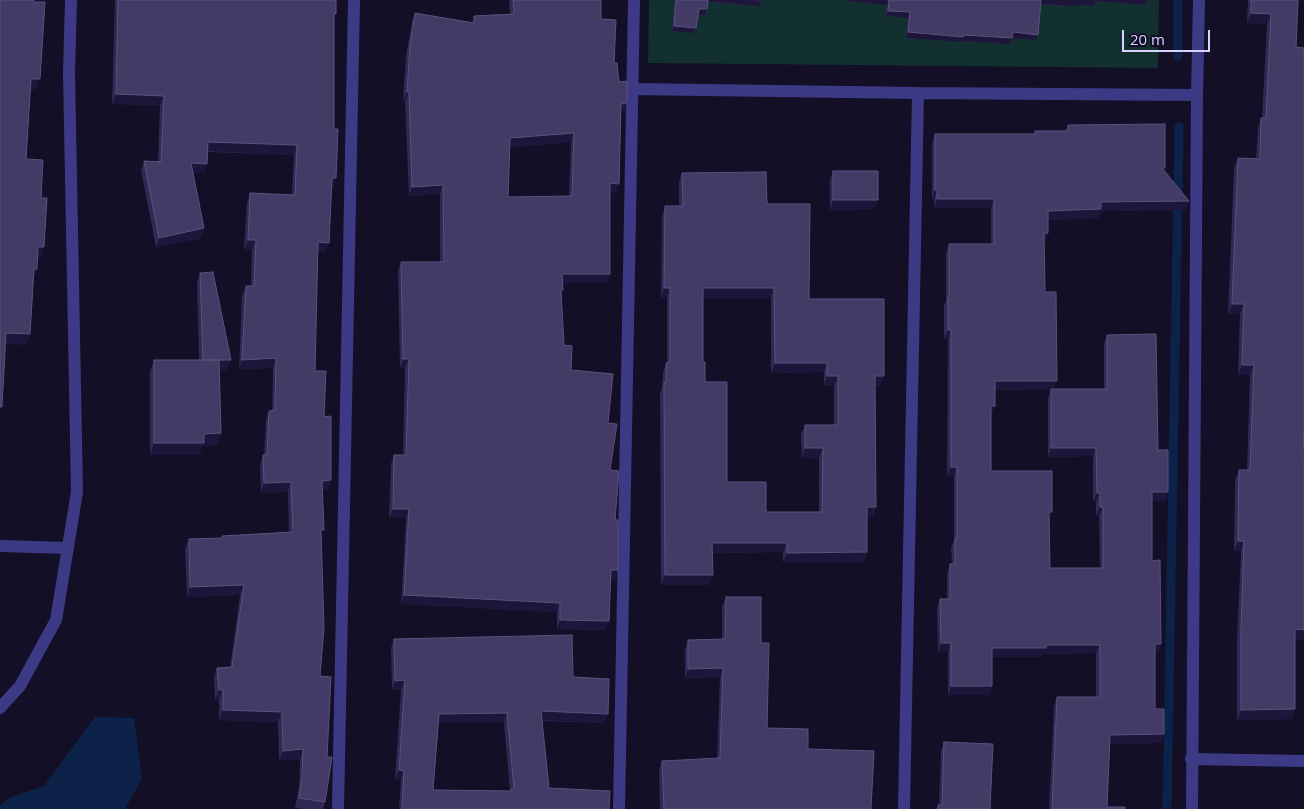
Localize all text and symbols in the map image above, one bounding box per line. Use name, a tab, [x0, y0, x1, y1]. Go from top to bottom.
scale bar	[1124, 20, 1212, 52]
text: 20 m	[1130, 29, 1165, 49]

